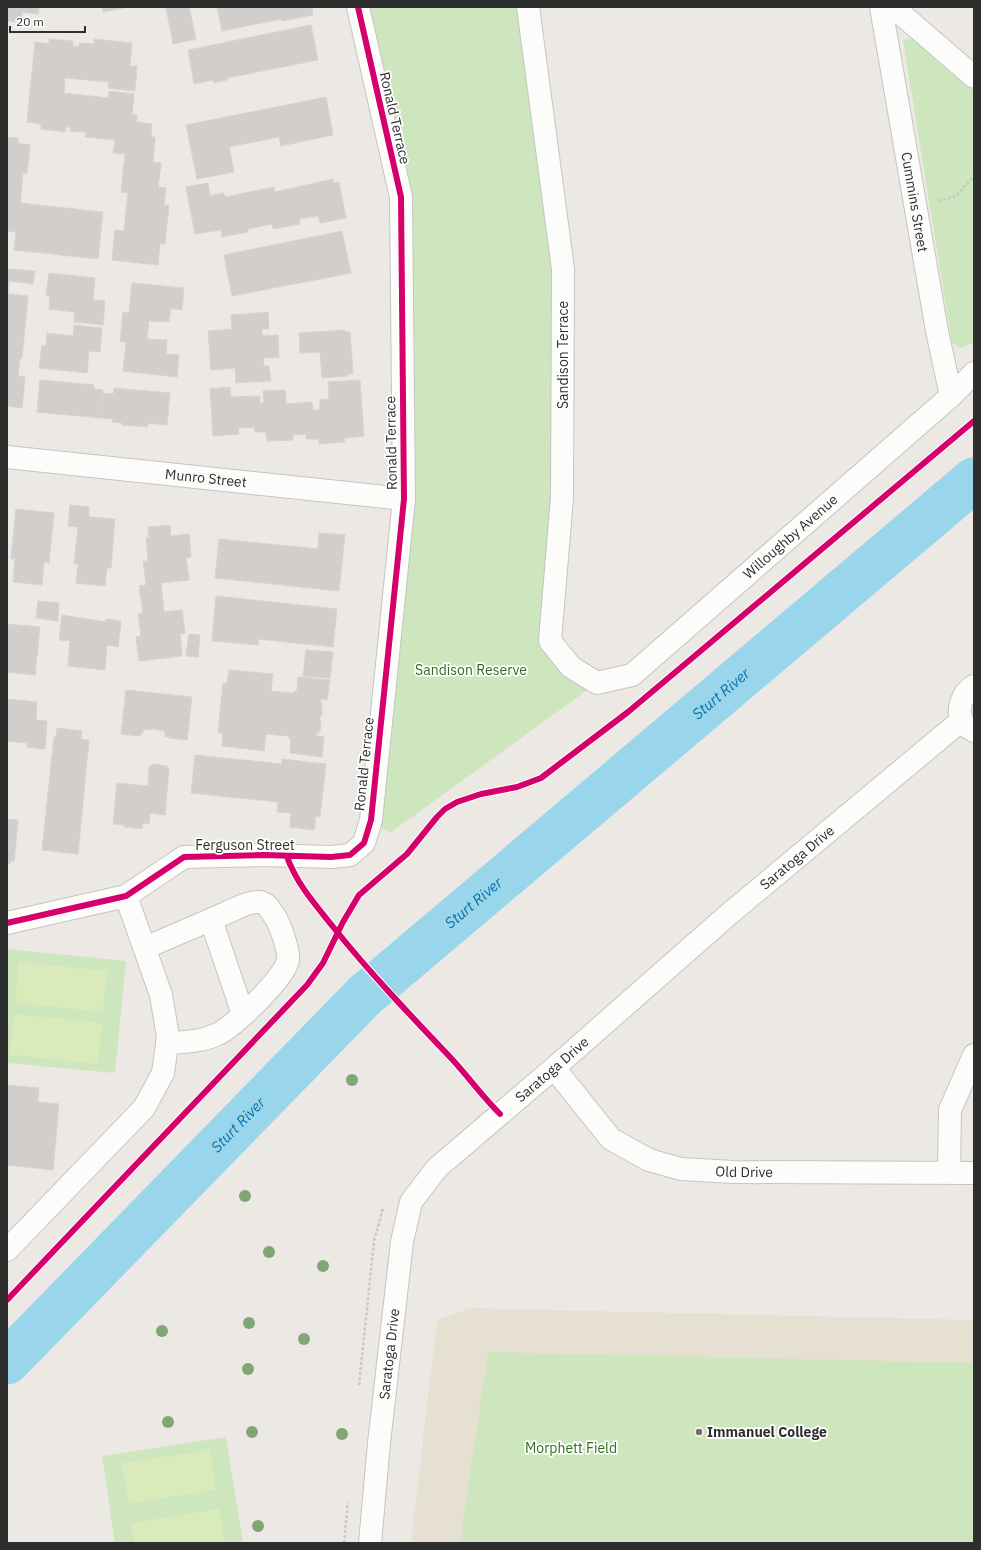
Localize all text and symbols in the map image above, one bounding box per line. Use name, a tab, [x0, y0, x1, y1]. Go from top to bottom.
scale bar	[10, 8, 85, 34]
text: 20 m	[16, 14, 44, 29]
street label: Ronald Terrace	[376, 70, 414, 166]
street label: Cummins Street	[897, 151, 932, 254]
street label: Sandison Terrace	[554, 301, 572, 409]
street label: Ronald Terrace	[381, 395, 401, 490]
street label: Munro Street	[164, 465, 248, 491]
street label: Willoughby Avenue	[739, 490, 842, 583]
park label: Sandison Reserve	[415, 661, 527, 679]
water label: Sturt River	[688, 663, 754, 723]
street label: Ronald Terrace	[350, 716, 378, 812]
street label: Saratoga Drive	[756, 821, 838, 894]
street label: Ferguson Street	[195, 836, 295, 854]
water label: Sturt River	[441, 873, 506, 932]
street label: Saratoga Drive	[511, 1032, 593, 1106]
water label: Sturt River	[207, 1093, 269, 1156]
street label: Old Drive	[715, 1162, 773, 1181]
street label: Saratoga Drive	[375, 1307, 403, 1401]
place label: Immanuel College	[707, 1423, 827, 1441]
marker: Immanuel College	[694, 1427, 704, 1437]
park label: Morphett Field	[525, 1439, 617, 1457]

